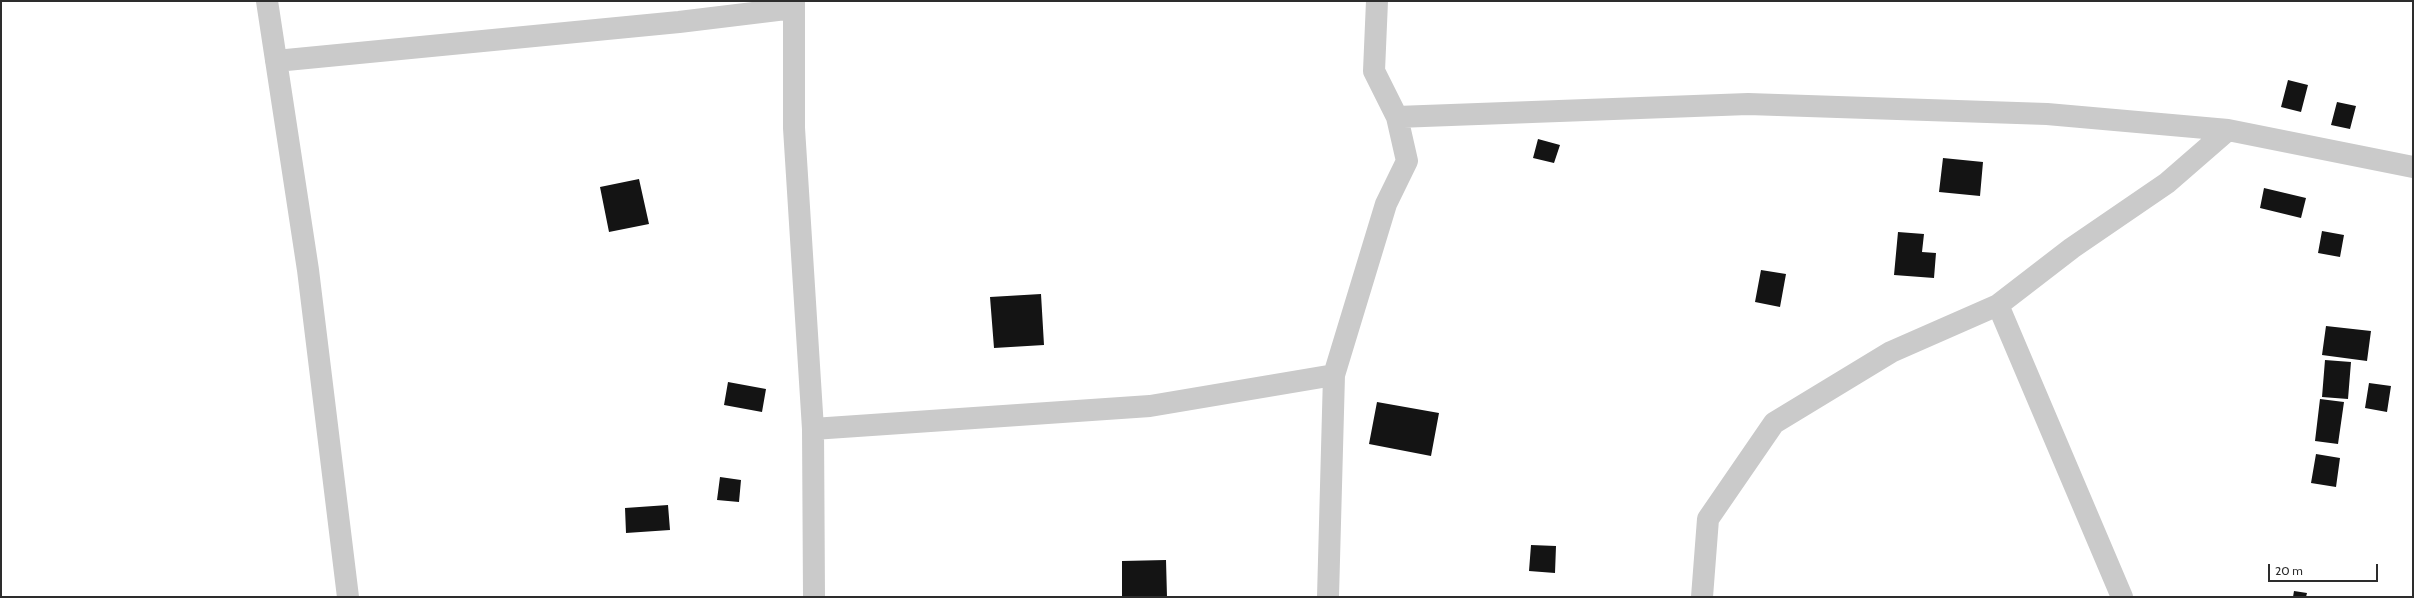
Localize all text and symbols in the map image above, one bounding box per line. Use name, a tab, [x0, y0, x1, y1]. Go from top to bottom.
scale bar	[2270, 556, 2380, 582]
text: 20 m	[2275, 563, 2303, 578]

